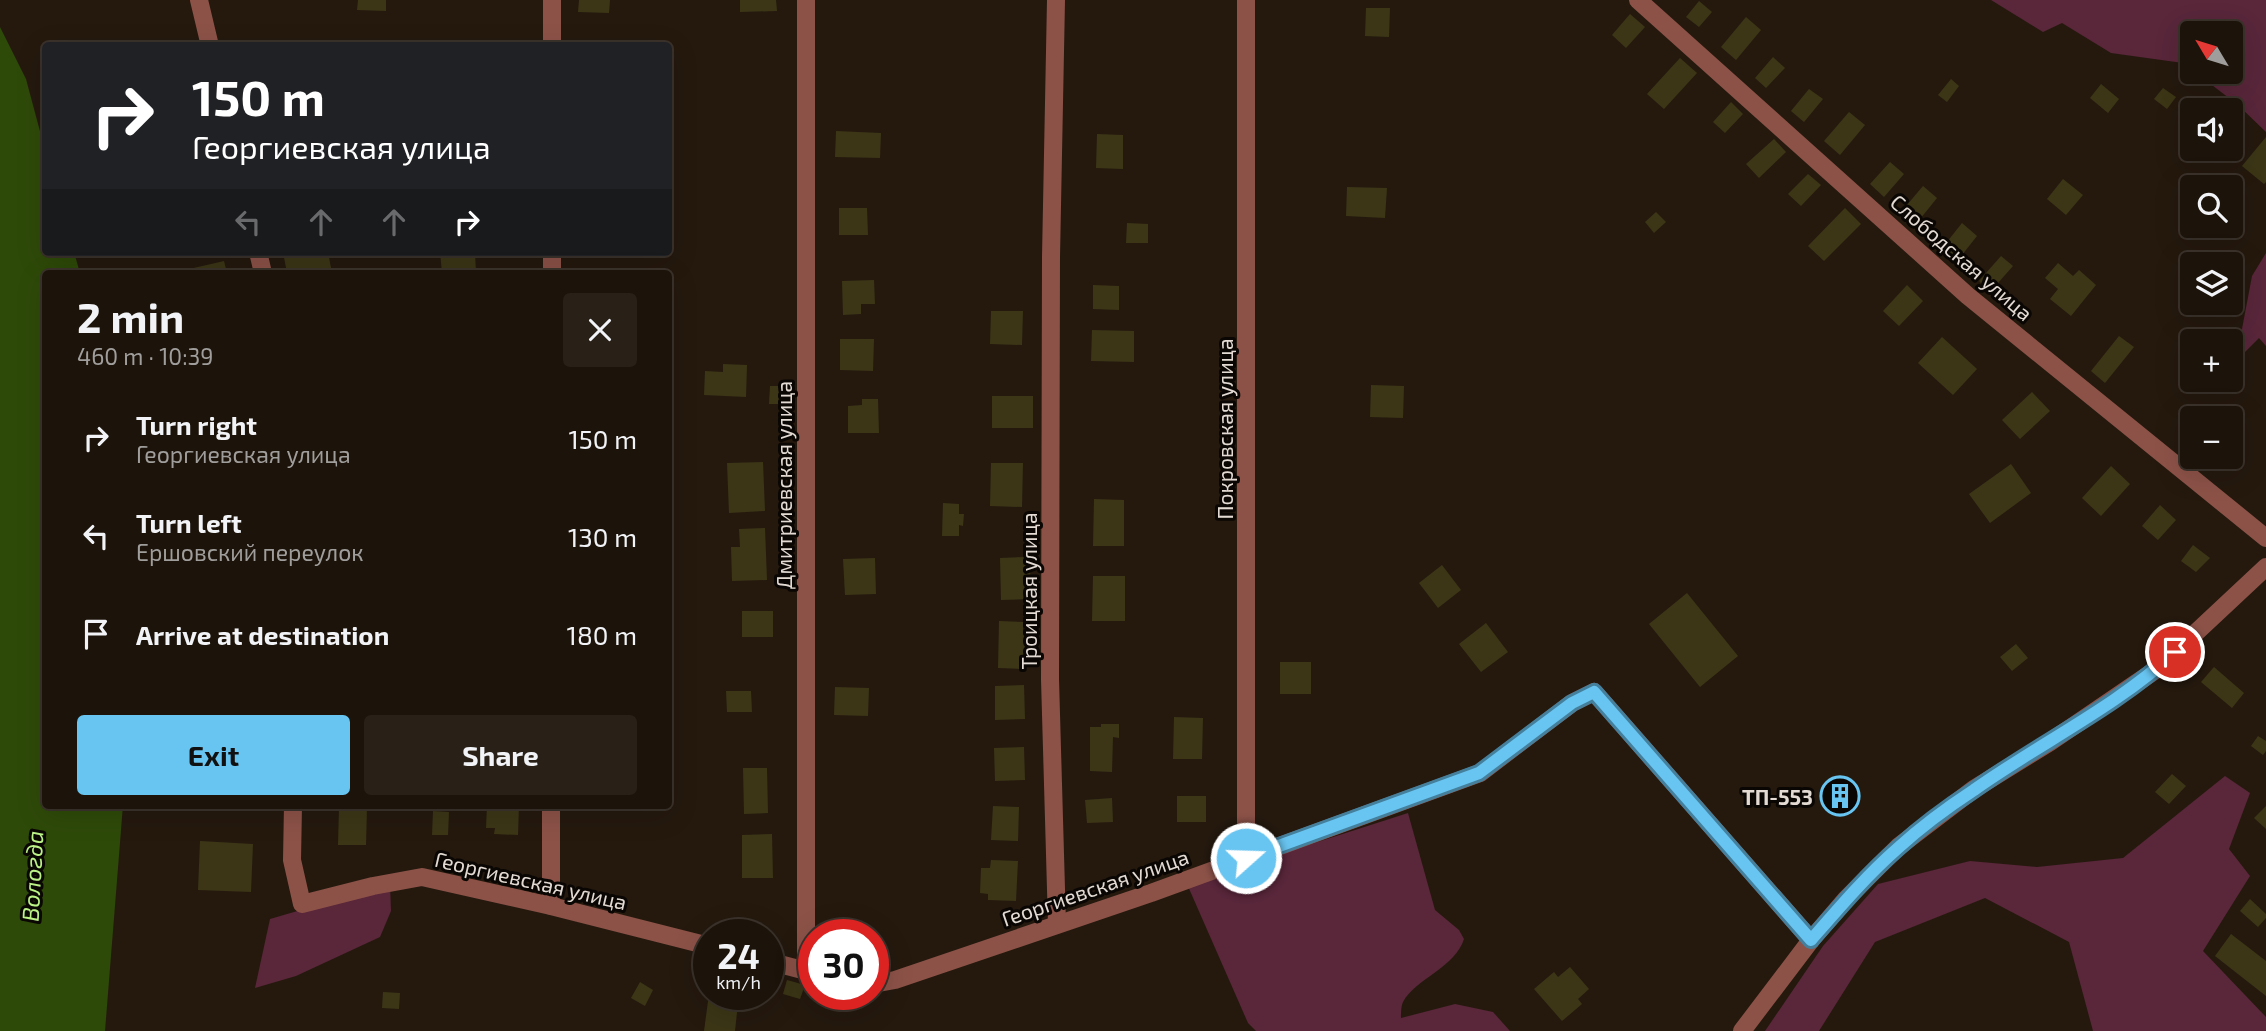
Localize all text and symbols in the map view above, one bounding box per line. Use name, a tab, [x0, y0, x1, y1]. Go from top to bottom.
north arrow	[2180, 21, 2244, 84]
map controls	[2180, 21, 2243, 469]
text: 150 m	[192, 67, 325, 126]
icon: right	[77, 70, 168, 161]
button: sound	[2180, 98, 2243, 161]
text: Георгиевская улица	[192, 127, 491, 165]
button: search	[2180, 175, 2243, 238]
street label: Слободская улица	[1885, 189, 2038, 326]
icon: left	[229, 203, 267, 241]
icon: ahead	[302, 203, 340, 241]
icon: ahead	[375, 203, 413, 241]
icon: right	[448, 203, 486, 241]
button: layers	[2180, 252, 2243, 315]
text: 2 min	[77, 291, 184, 341]
button: close	[563, 293, 637, 367]
button: +	[2180, 329, 2243, 392]
street label: Покровская улица	[1212, 338, 1238, 520]
text: 460 m · 10:39	[77, 342, 214, 370]
street label: Дмитриевская улица	[771, 381, 797, 589]
button: −	[2180, 406, 2243, 469]
text: Turn right	[136, 409, 257, 440]
icon: right	[77, 419, 115, 457]
text: 150 m	[568, 423, 637, 454]
text: Георгиевская улица	[136, 440, 351, 468]
text: Turn left	[136, 507, 242, 538]
street label: Троицкая улица	[1016, 512, 1042, 670]
icon: left	[77, 517, 115, 555]
text: 130 m	[568, 521, 637, 552]
text: Ершовский переулок	[136, 538, 364, 566]
icon: arrive	[77, 615, 115, 653]
text: Arrive at destination	[136, 619, 389, 650]
text: 180 m	[567, 619, 637, 650]
pin	[2145, 622, 2205, 682]
icon: arrive	[2156, 633, 2194, 671]
button: Exit	[77, 715, 350, 795]
button: Share	[364, 715, 637, 795]
building icon: ТП-553	[1819, 775, 1861, 817]
place label: ТП-553	[1742, 784, 1813, 809]
position arrow	[1209, 821, 1283, 895]
water label: Вологда	[16, 830, 48, 922]
street label: Георгиевская улица	[998, 843, 1192, 932]
street label: Георгиевская улица	[432, 846, 629, 915]
speed limit sign: 30	[798, 919, 889, 1010]
text: 24	[717, 934, 760, 976]
text: km/h	[716, 971, 761, 993]

